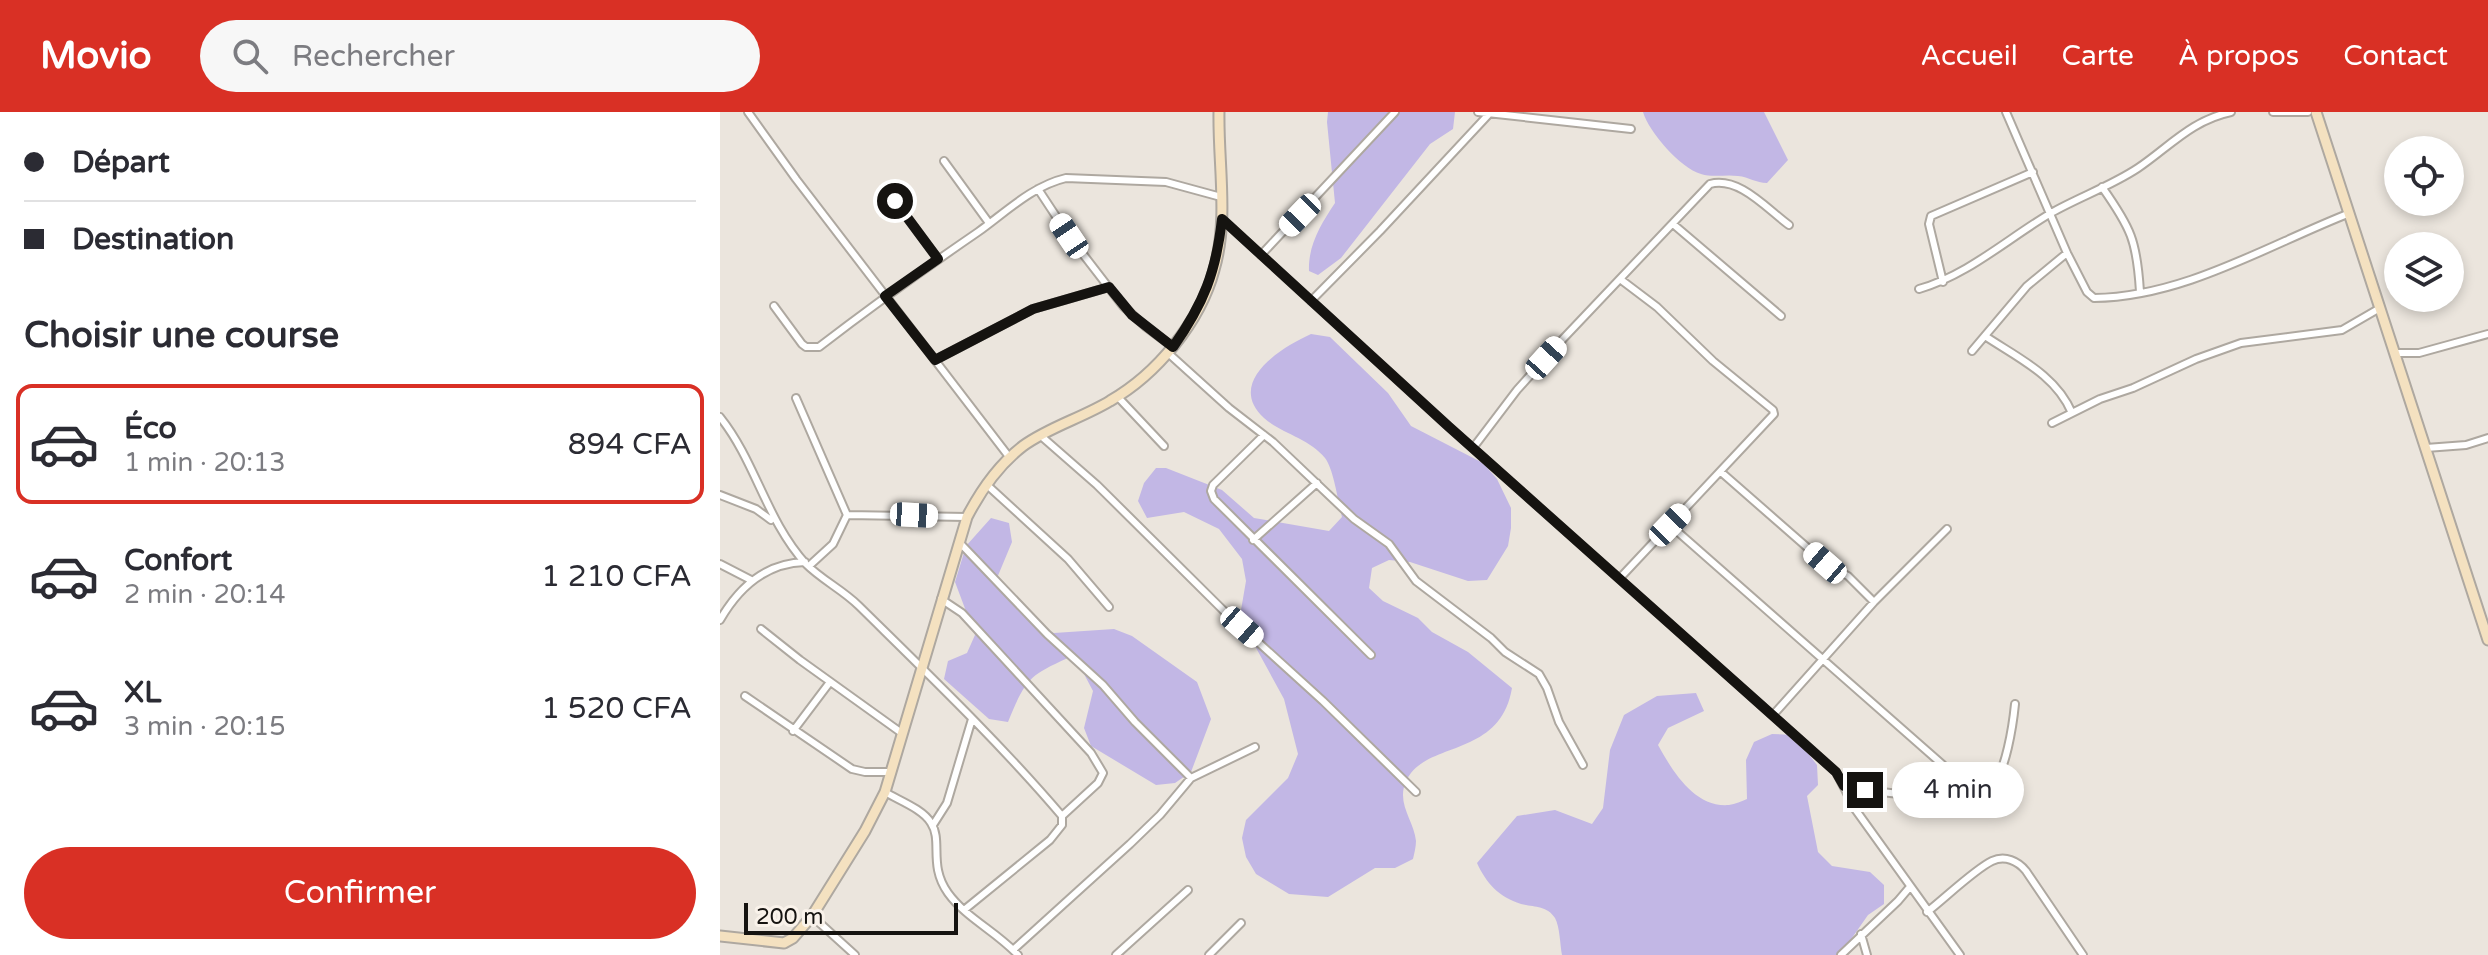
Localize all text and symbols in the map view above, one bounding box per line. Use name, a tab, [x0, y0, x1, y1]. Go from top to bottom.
search box	[200, 20, 760, 92]
text: Movio	[40, 33, 152, 79]
icon: search	[228, 34, 272, 78]
text: Rechercher	[292, 38, 455, 75]
text: Accueil	[1920, 39, 2018, 73]
text: Carte	[2062, 39, 2134, 73]
text: À propos	[2178, 39, 2299, 73]
text: Contact	[2343, 39, 2448, 73]
map controls	[2384, 136, 2464, 312]
button: locate	[2384, 136, 2464, 216]
text: Départ	[72, 144, 170, 181]
route start	[877, 183, 913, 219]
car	[1275, 189, 1325, 241]
car	[1046, 209, 1092, 263]
text: Destination	[72, 221, 234, 258]
button: layers	[2384, 232, 2464, 312]
text: Choisir une course	[24, 314, 339, 357]
car	[1521, 332, 1571, 384]
icon: car	[28, 408, 100, 480]
text: Éco	[124, 410, 177, 447]
text: 894 CFA	[568, 426, 692, 463]
text: 1 min · 20:13	[124, 447, 286, 478]
car	[1645, 499, 1695, 551]
car	[889, 502, 939, 528]
car	[1799, 538, 1851, 588]
icon: car	[28, 540, 100, 612]
text: Confort	[124, 542, 232, 579]
text: 1 210 CFA	[541, 558, 692, 595]
text: 2 min · 20:14	[124, 579, 286, 610]
car	[1216, 602, 1268, 652]
icon: car	[28, 672, 100, 744]
text: XL	[124, 674, 161, 711]
text: 1 520 CFA	[541, 690, 692, 727]
text: 3 min · 20:15	[124, 711, 286, 742]
callout: 4 min	[1893, 762, 2025, 818]
route end	[1847, 772, 1883, 808]
text: 4 min	[1923, 774, 1993, 805]
button: Confirmer	[24, 847, 696, 939]
scale bar	[744, 899, 958, 935]
text: 200 m	[756, 904, 823, 930]

